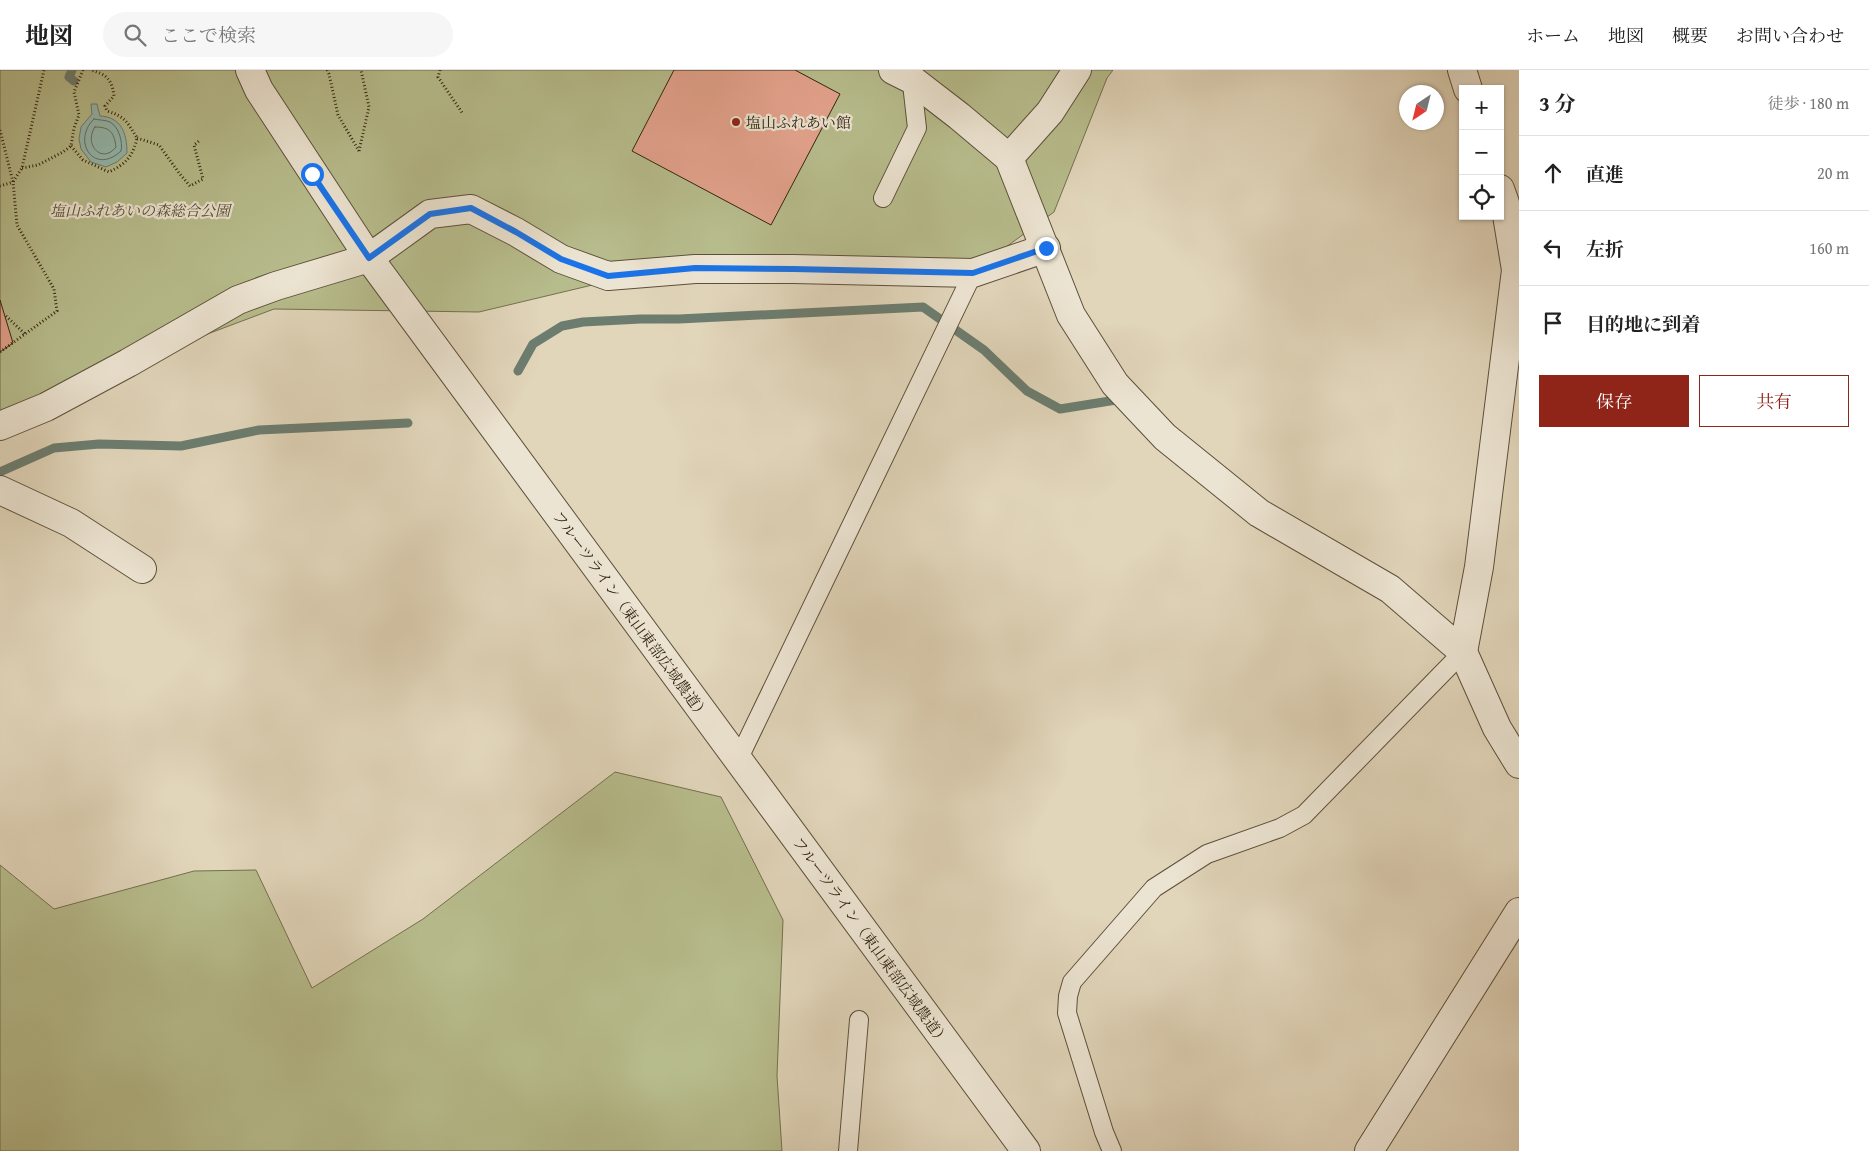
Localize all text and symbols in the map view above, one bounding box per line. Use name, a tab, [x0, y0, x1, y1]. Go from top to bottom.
search box	[103, 12, 453, 57]
text: 地図	[25, 18, 73, 53]
icon: search	[121, 21, 149, 49]
text: ここで検索	[161, 21, 256, 49]
text: ホーム	[1526, 22, 1580, 49]
text: 地図	[1608, 22, 1644, 49]
text: 概要	[1672, 22, 1708, 49]
text: お問い合わせ	[1736, 22, 1844, 49]
north arrow	[1399, 85, 1444, 130]
map controls	[1459, 85, 1504, 220]
button: +	[1459, 85, 1504, 130]
text: 3 分	[1539, 88, 1576, 119]
text: 徒歩 · 180 m	[1768, 91, 1849, 115]
place label: 塩山ふれあい館	[746, 112, 851, 133]
marker: 塩山ふれあい館	[730, 116, 742, 128]
button: −	[1459, 130, 1504, 175]
icon: ahead	[1539, 159, 1567, 187]
text: 直進	[1586, 160, 1624, 188]
text: 20 m	[1817, 161, 1849, 185]
route start	[301, 163, 324, 186]
button: locate	[1459, 175, 1504, 220]
park label: 塩山ふれあいの森総合公園	[50, 200, 233, 221]
icon: left	[1539, 234, 1567, 262]
text: 左折	[1586, 235, 1624, 263]
text: 160 m	[1809, 236, 1849, 260]
route end	[1035, 237, 1058, 260]
icon: arrive	[1539, 309, 1567, 337]
text: 目的地に到着	[1586, 310, 1700, 338]
button: 保存	[1539, 375, 1689, 427]
button: 共有	[1699, 375, 1849, 427]
street label: フルーツライン（東山東部広域農道）	[548, 506, 714, 724]
street label: フルーツライン（東山東部広域農道）	[788, 832, 954, 1050]

